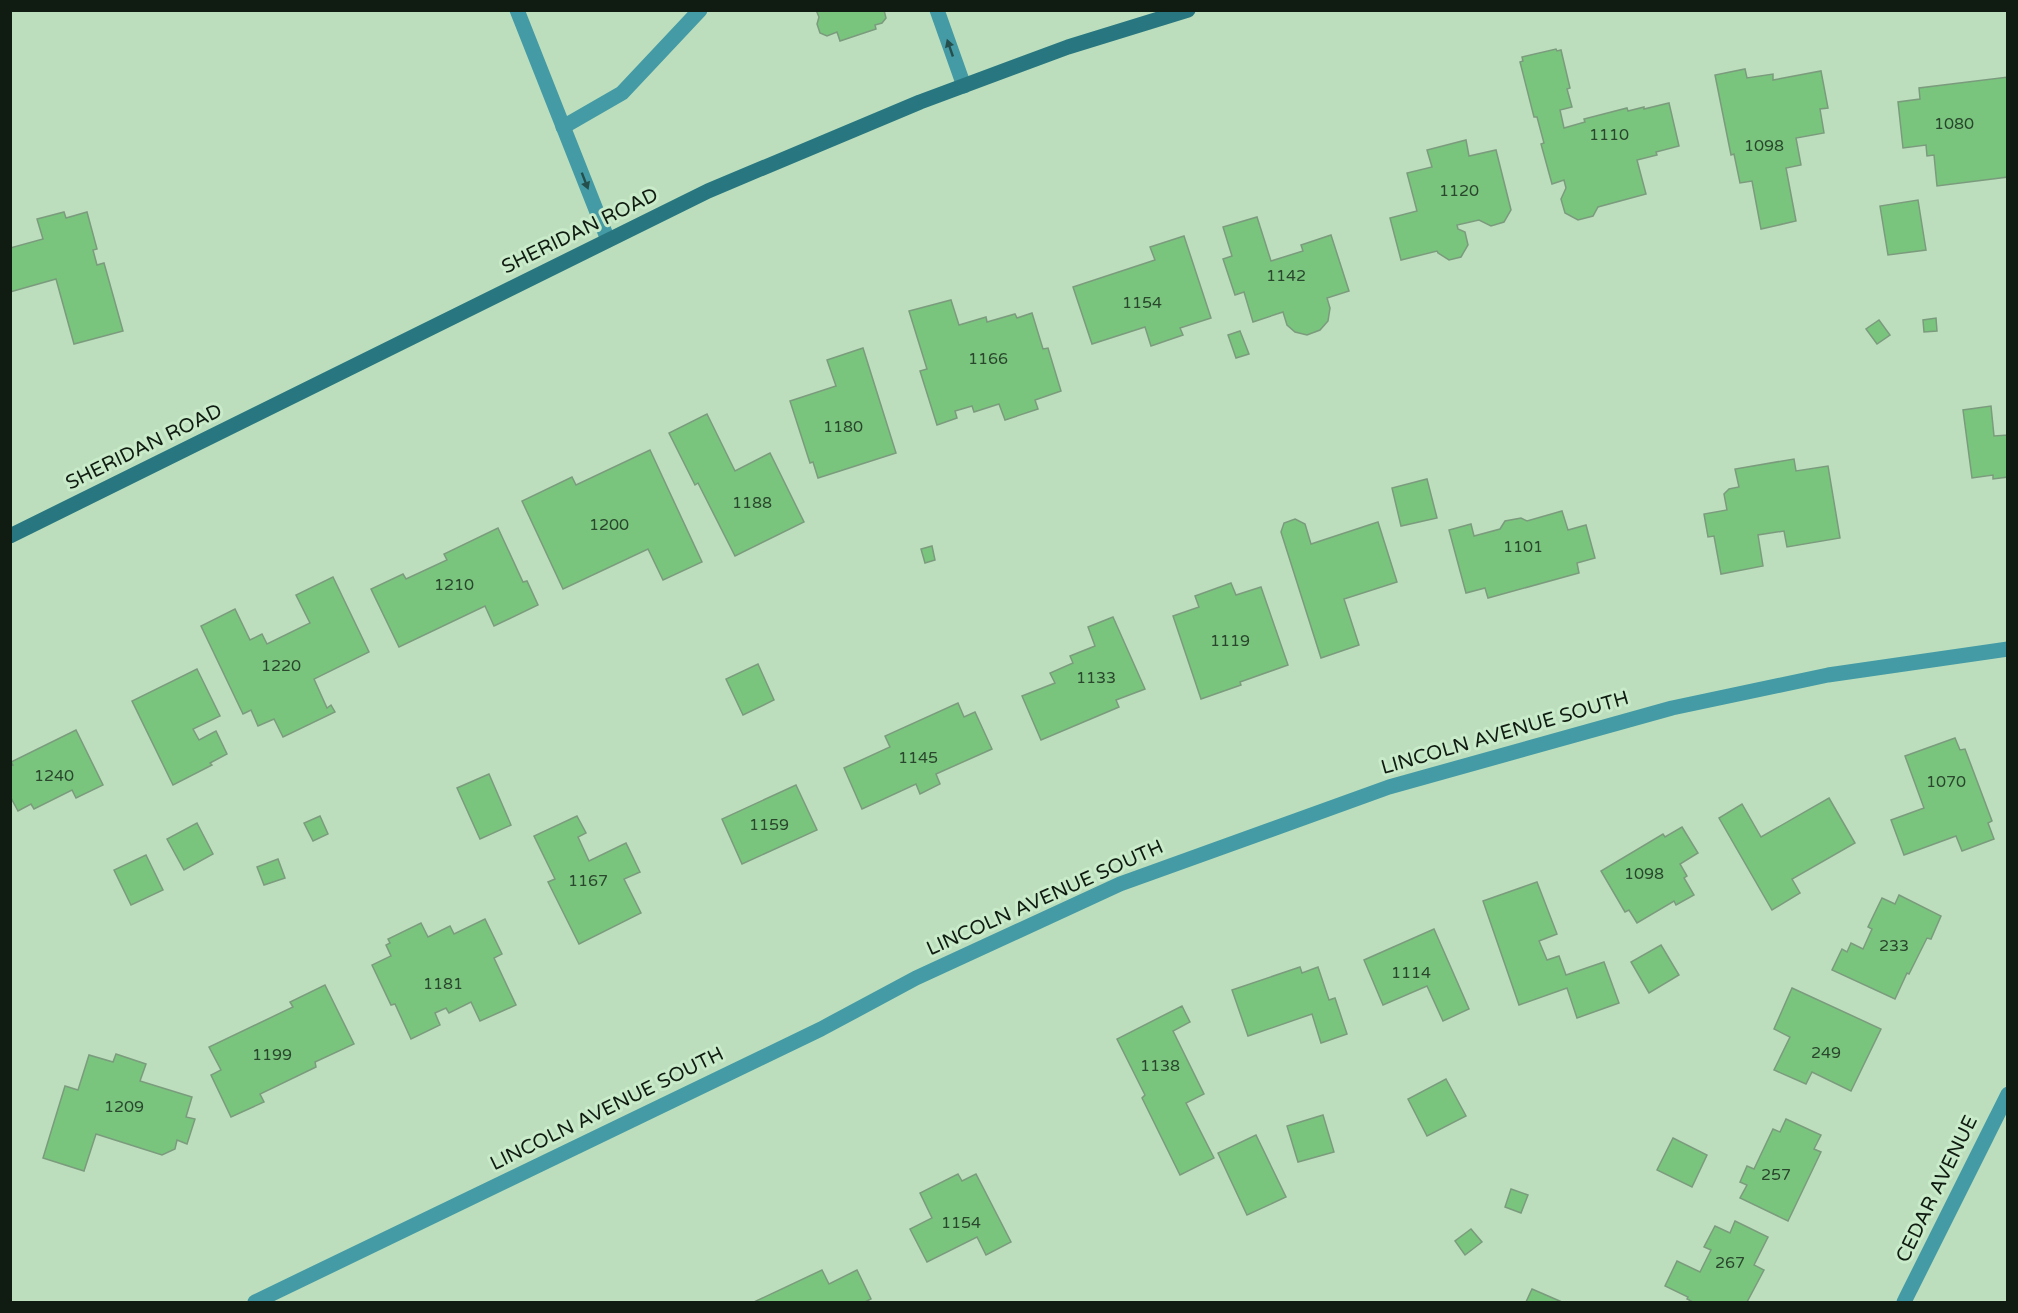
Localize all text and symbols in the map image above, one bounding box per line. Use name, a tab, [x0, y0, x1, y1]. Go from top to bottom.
one-way arrow	[945, 39, 955, 57]
house number: 1080	[1934, 114, 1974, 134]
house number: 1110	[1589, 125, 1629, 145]
house number: 1098	[1744, 136, 1784, 156]
one-way arrow	[580, 173, 590, 191]
house number: 1120	[1439, 181, 1479, 201]
street label: SHERIDAN ROAD	[498, 183, 662, 279]
house number: 1142	[1266, 266, 1306, 286]
house number: 1154	[1122, 293, 1162, 313]
house number: 1166	[968, 349, 1008, 369]
street label: SHERIDAN ROAD	[62, 399, 226, 495]
house number: 1180	[823, 417, 863, 437]
house number: 1188	[732, 493, 772, 513]
house number: 1200	[589, 515, 629, 535]
house number: 1101	[1503, 537, 1543, 557]
house number: 1210	[434, 575, 474, 595]
house number: 1119	[1210, 631, 1250, 651]
house number: 1220	[261, 656, 301, 676]
house number: 1133	[1076, 668, 1116, 688]
street label: LINCOLN AVENUE SOUTH	[1378, 686, 1632, 780]
house number: 1145	[898, 748, 938, 768]
house number: 1240	[34, 766, 74, 786]
house number: 1070	[1926, 772, 1966, 792]
house number: 1159	[749, 815, 789, 835]
street label: LINCOLN AVENUE SOUTH	[923, 835, 1167, 961]
house number: 1098	[1624, 864, 1664, 884]
house number: 1167	[568, 871, 608, 891]
house number: 233	[1879, 936, 1909, 956]
house number: 1114	[1391, 963, 1431, 983]
house number: 1181	[423, 974, 463, 994]
street label: LINCOLN AVENUE SOUTH	[486, 1042, 728, 1176]
house number: 249	[1811, 1043, 1841, 1063]
house number: 1199	[252, 1045, 292, 1065]
house number: 1138	[1140, 1056, 1180, 1076]
house number: 1209	[104, 1097, 144, 1117]
street label: CEDAR AVENUE	[1891, 1112, 1983, 1266]
house number: 257	[1761, 1165, 1791, 1185]
house number: 1154	[941, 1213, 981, 1233]
house number: 267	[1715, 1253, 1745, 1273]

